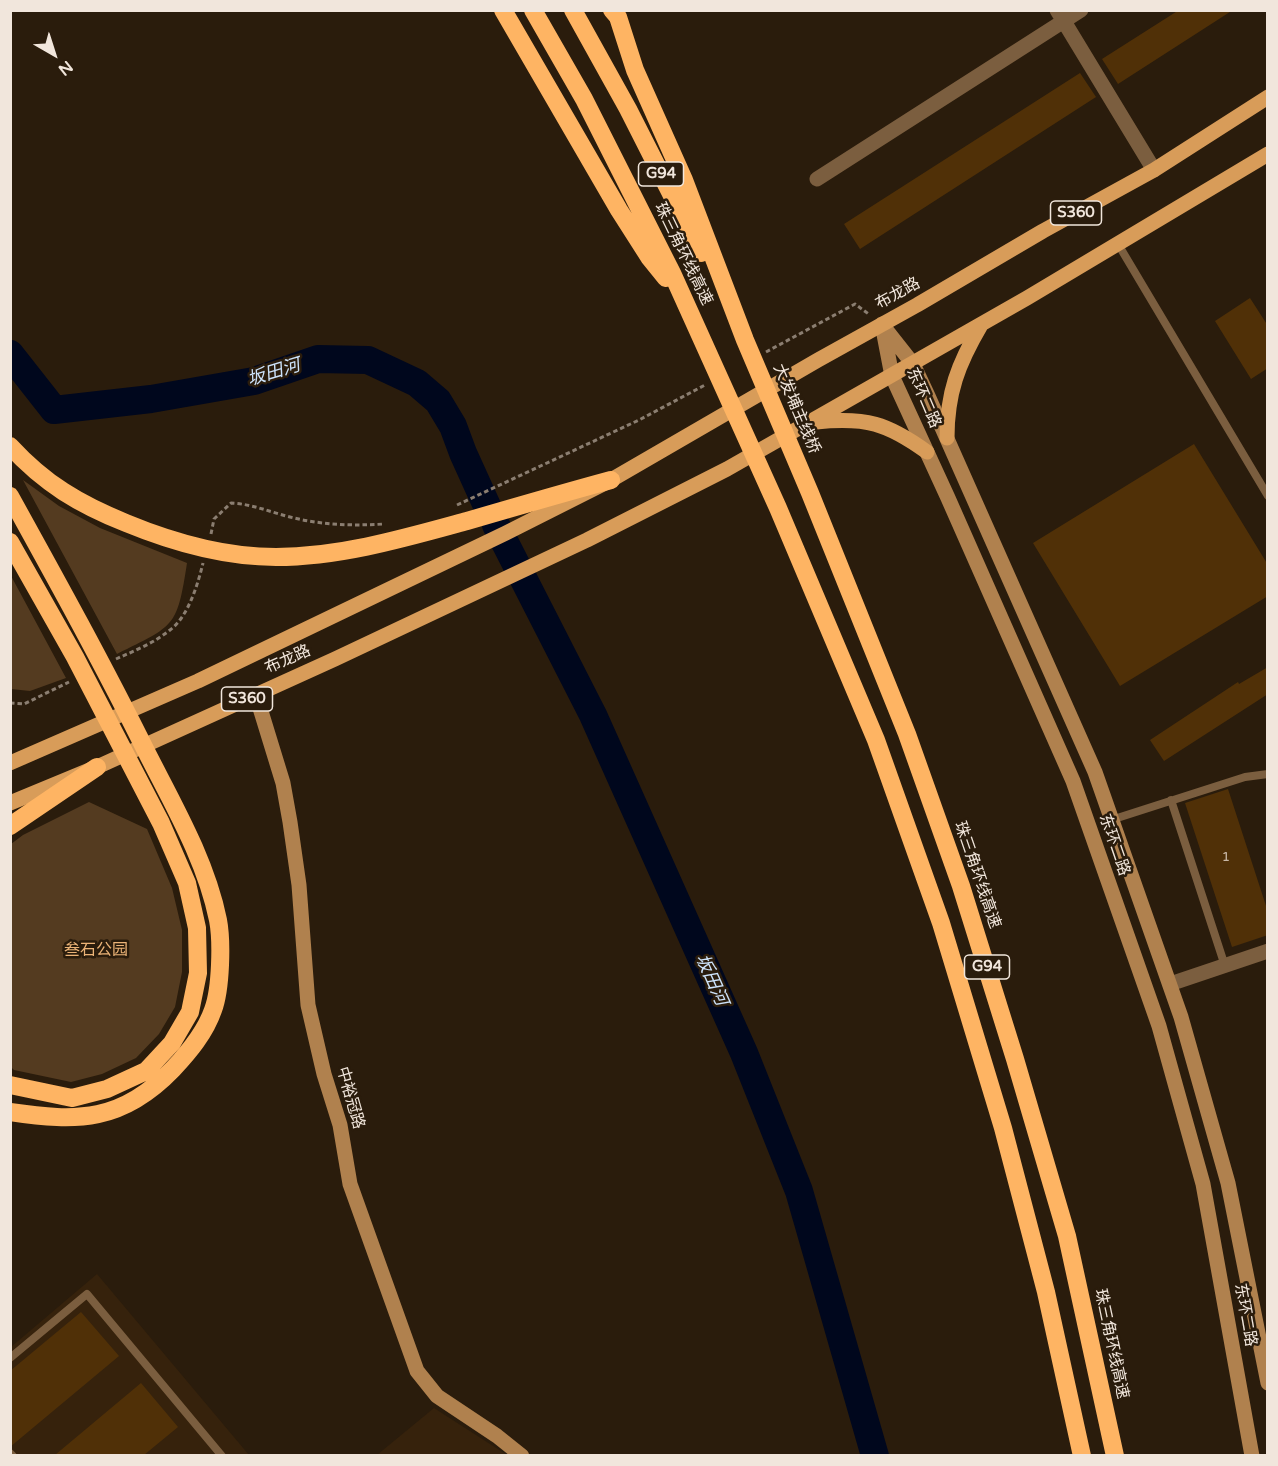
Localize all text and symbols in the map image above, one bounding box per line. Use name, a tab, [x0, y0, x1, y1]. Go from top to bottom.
north arrow	[24, 24, 84, 84]
text: N	[54, 56, 77, 80]
road number: G94	[638, 162, 684, 186]
street label: 珠三角环线高速	[650, 199, 716, 309]
road number: S360	[1050, 201, 1102, 225]
street label: 布龙路	[872, 274, 924, 314]
water label: 坂田河	[245, 355, 303, 391]
street label: 大发埔主线桥	[768, 361, 824, 457]
street label: 东环二路	[902, 365, 944, 431]
street label: 布龙路	[262, 641, 314, 679]
road number: S360	[222, 687, 272, 711]
street label: 东环二路	[1095, 812, 1133, 878]
street label: 珠三角环线高速	[950, 819, 1004, 931]
house number: 1	[1222, 849, 1230, 865]
park label: 叁石公园	[64, 941, 128, 961]
water label: 坂田河	[690, 951, 732, 1009]
road number: G94	[964, 955, 1010, 979]
street label: 中裕冠路	[332, 1065, 368, 1131]
street label: 东环二路	[1230, 1282, 1260, 1348]
street label: 珠三角环线高速	[1090, 1287, 1132, 1401]

